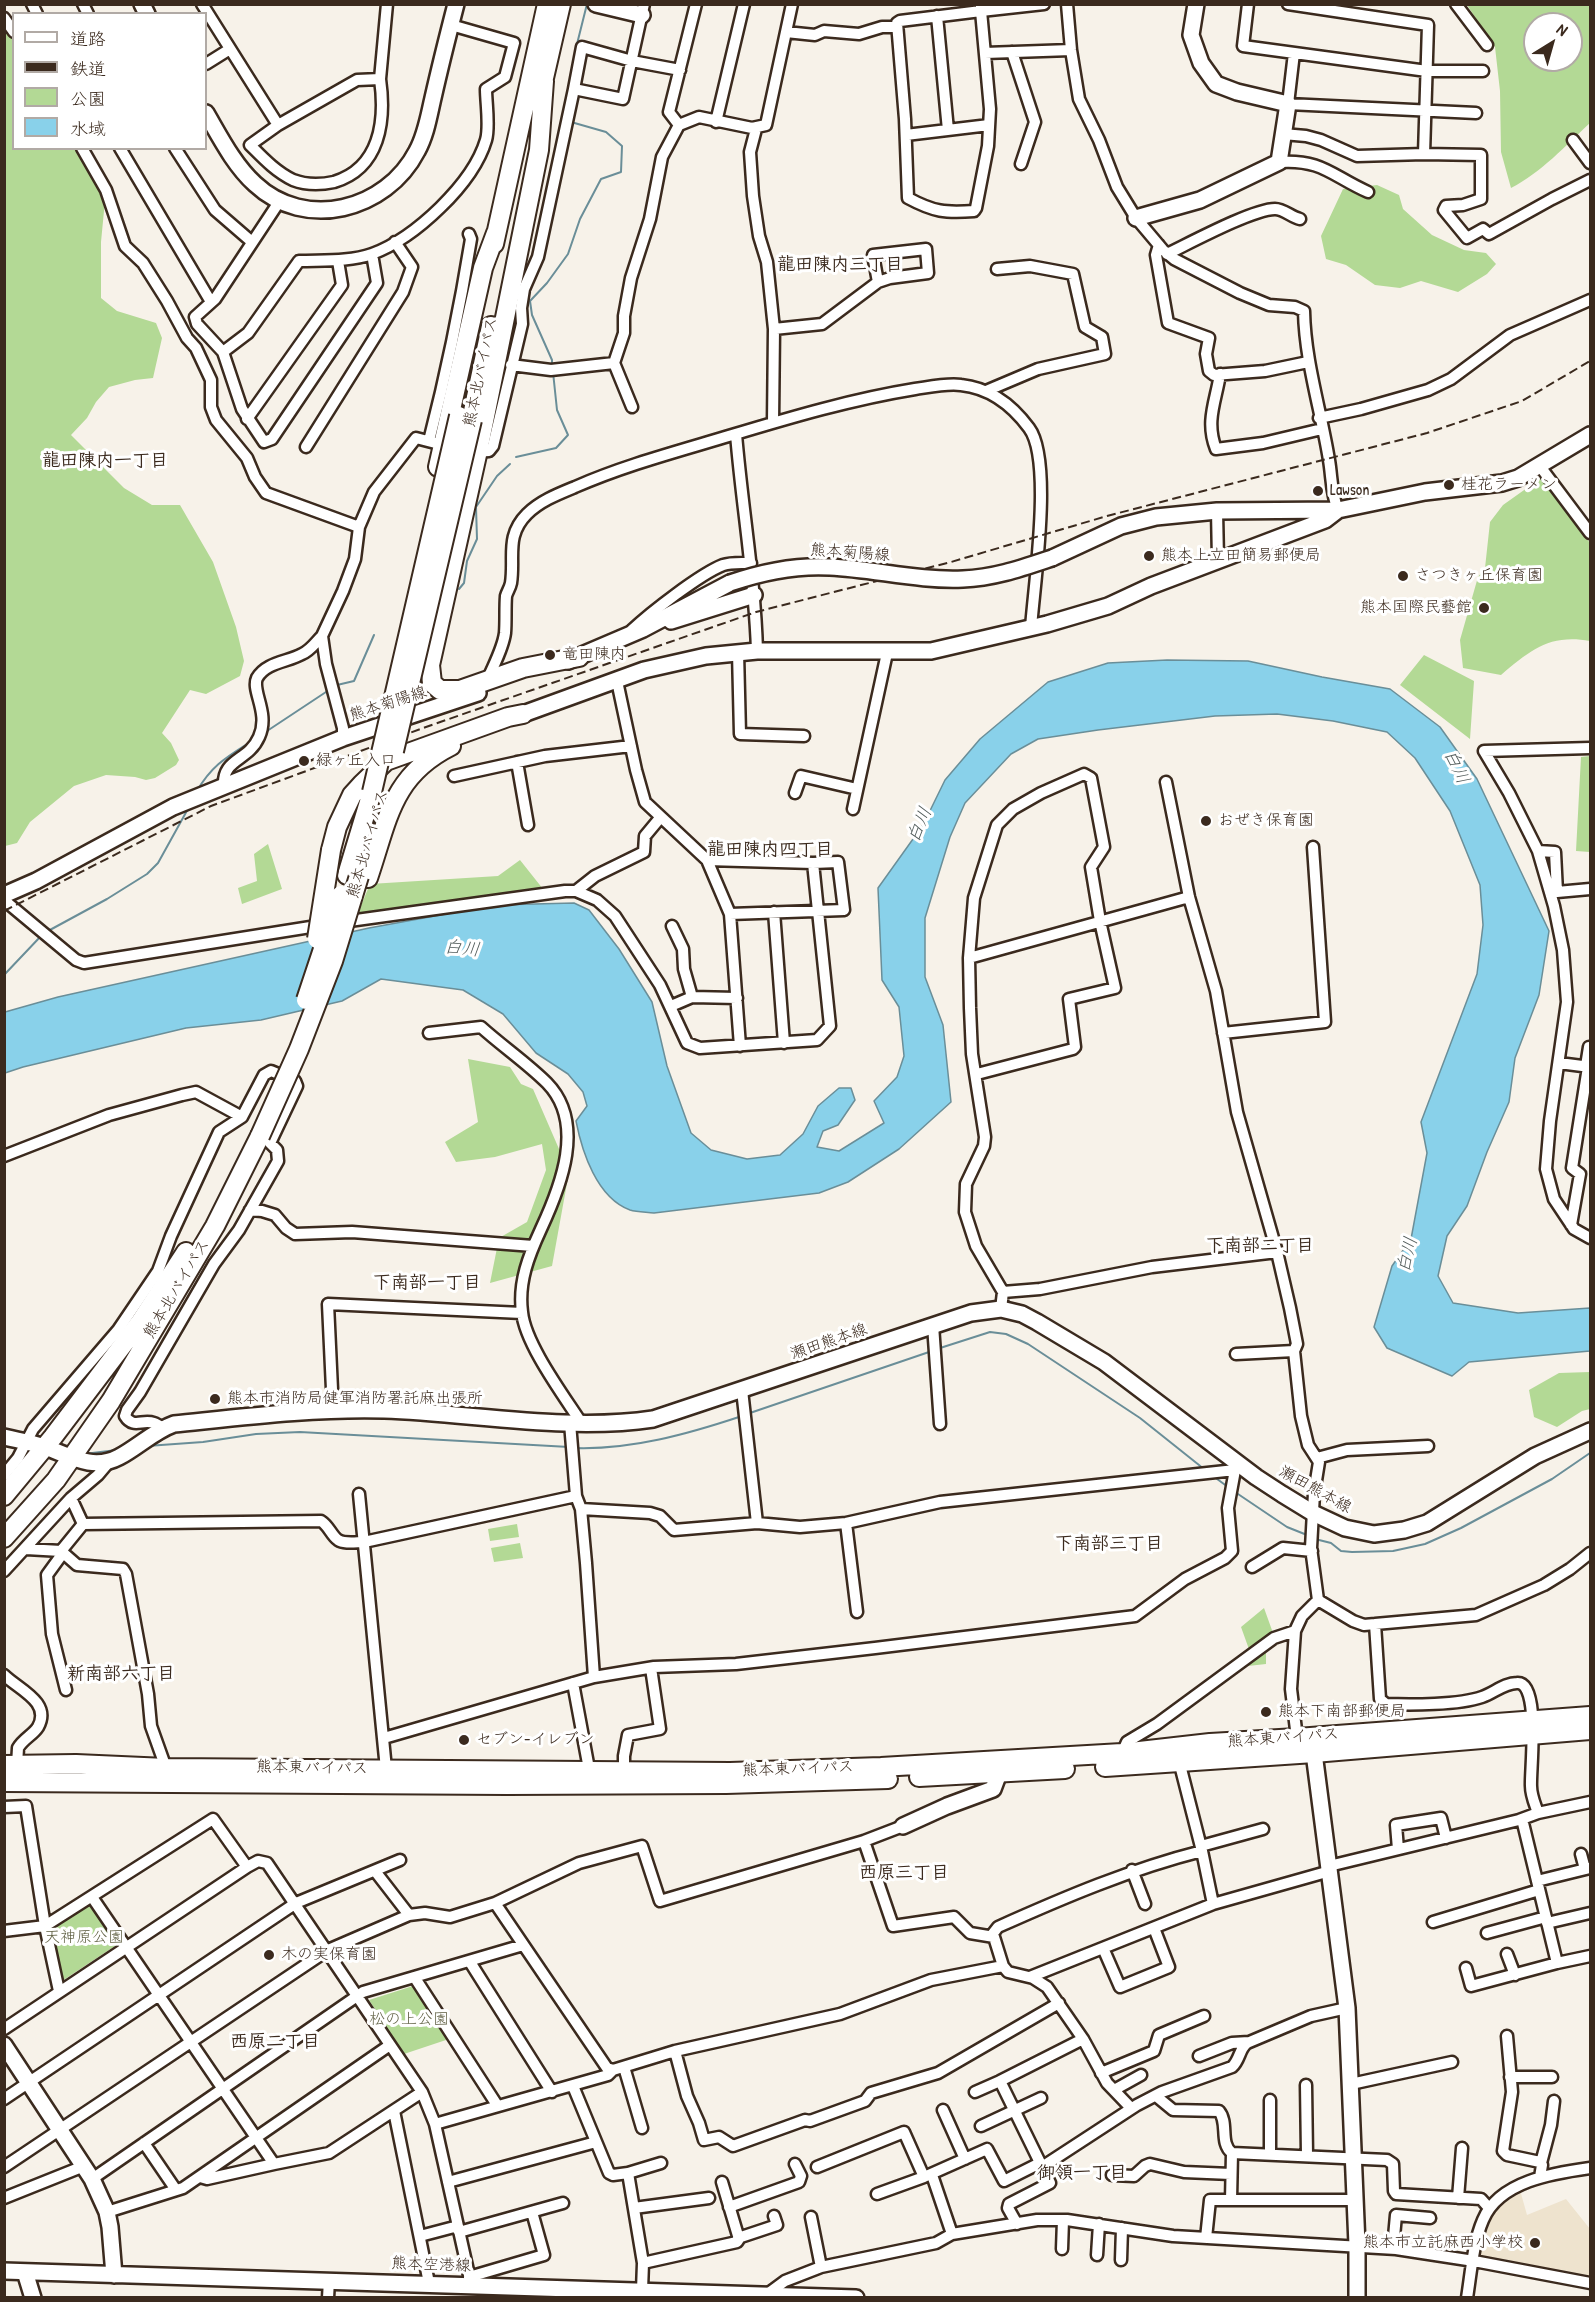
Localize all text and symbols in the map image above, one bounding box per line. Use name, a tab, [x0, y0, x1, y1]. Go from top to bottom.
legend	[12, 12, 207, 150]
north arrow	[1523, 12, 1583, 72]
text: N	[1553, 18, 1573, 41]
text: 道路	[70, 26, 106, 51]
text: 鉄道	[70, 56, 106, 81]
text: 公園	[70, 86, 106, 111]
text: 水域	[70, 116, 106, 141]
district label: 龍田陳内三丁目	[777, 254, 903, 276]
street label: 熊本北バイパス	[460, 315, 502, 429]
district label: 龍田陳内一丁目	[42, 450, 168, 472]
place label: 桂花ラーメン	[1461, 475, 1557, 495]
marker: 桂花ラーメン	[1442, 478, 1456, 492]
place label: Lawson	[1330, 481, 1369, 501]
marker: Lawson	[1311, 484, 1325, 498]
street label: 熊本菊陽線	[809, 541, 891, 565]
place label: 熊本上立田簡易郵便局	[1161, 546, 1321, 566]
marker: 熊本上立田簡易郵便局	[1142, 549, 1156, 563]
place label: さつきヶ丘保育園	[1415, 566, 1543, 586]
marker: さつきヶ丘保育園	[1396, 569, 1410, 583]
place label: 熊本国際民藝館	[1360, 598, 1472, 618]
marker: 熊本国際民藝館	[1477, 601, 1491, 615]
place label: 竜田陳内	[562, 645, 626, 665]
marker: 竜田陳内	[543, 648, 557, 662]
street label: 熊本菊陽線	[347, 683, 429, 725]
water label: 白川	[1439, 746, 1473, 788]
place label: 緑ヶ丘入口	[316, 751, 396, 771]
marker: 緑ヶ丘入口	[297, 754, 311, 768]
street label: 熊本北バイパス	[343, 788, 393, 900]
water label: 白川	[903, 804, 937, 846]
place label: おぜき保育園	[1218, 811, 1314, 831]
marker: おぜき保育園	[1199, 814, 1213, 828]
district label: 龍田陳内四丁目	[707, 839, 833, 861]
water label: 白川	[443, 936, 481, 962]
district label: 下南部二丁目	[1206, 1235, 1314, 1257]
water label: 白川	[1393, 1235, 1423, 1275]
street label: 熊本北バイパス	[140, 1236, 214, 1342]
district label: 下南部一丁目	[373, 1272, 481, 1294]
street label: 瀬田熊本線	[788, 1320, 870, 1364]
place label: 熊本市消防局健軍消防署託麻出張所	[227, 1389, 483, 1409]
marker: 熊本市消防局健軍消防署託麻出張所	[208, 1392, 222, 1406]
street label: 瀬田熊本線	[1275, 1462, 1355, 1518]
district label: 下南部三丁目	[1055, 1533, 1163, 1555]
district label: 新南部六丁目	[67, 1663, 175, 1685]
place label: 熊本下南部郵便局	[1278, 1702, 1406, 1722]
marker: 熊本下南部郵便局	[1259, 1705, 1273, 1719]
street label: 熊本東バイパス	[1226, 1725, 1340, 1751]
place label: セブン-イレブン	[476, 1730, 594, 1750]
marker: セブン-イレブン	[457, 1733, 471, 1747]
street label: 熊本東バイパス	[256, 1757, 368, 1779]
street label: 熊本東バイパス	[742, 1757, 854, 1781]
district label: 西原三丁目	[859, 1862, 949, 1884]
park label: 天神原公園	[44, 1928, 124, 1948]
place label: 木の実保育園	[281, 1945, 377, 1965]
marker: 木の実保育園	[262, 1948, 276, 1962]
park label: 松の上公園	[369, 2010, 449, 2030]
district label: 西原二丁目	[230, 2031, 320, 2053]
district label: 御領一丁目	[1037, 2162, 1127, 2184]
place label: 熊本市立託麻西小学校	[1363, 2233, 1523, 2253]
marker: 熊本市立託麻西小学校	[1528, 2236, 1542, 2250]
street label: 熊本空港線	[391, 2254, 471, 2276]

